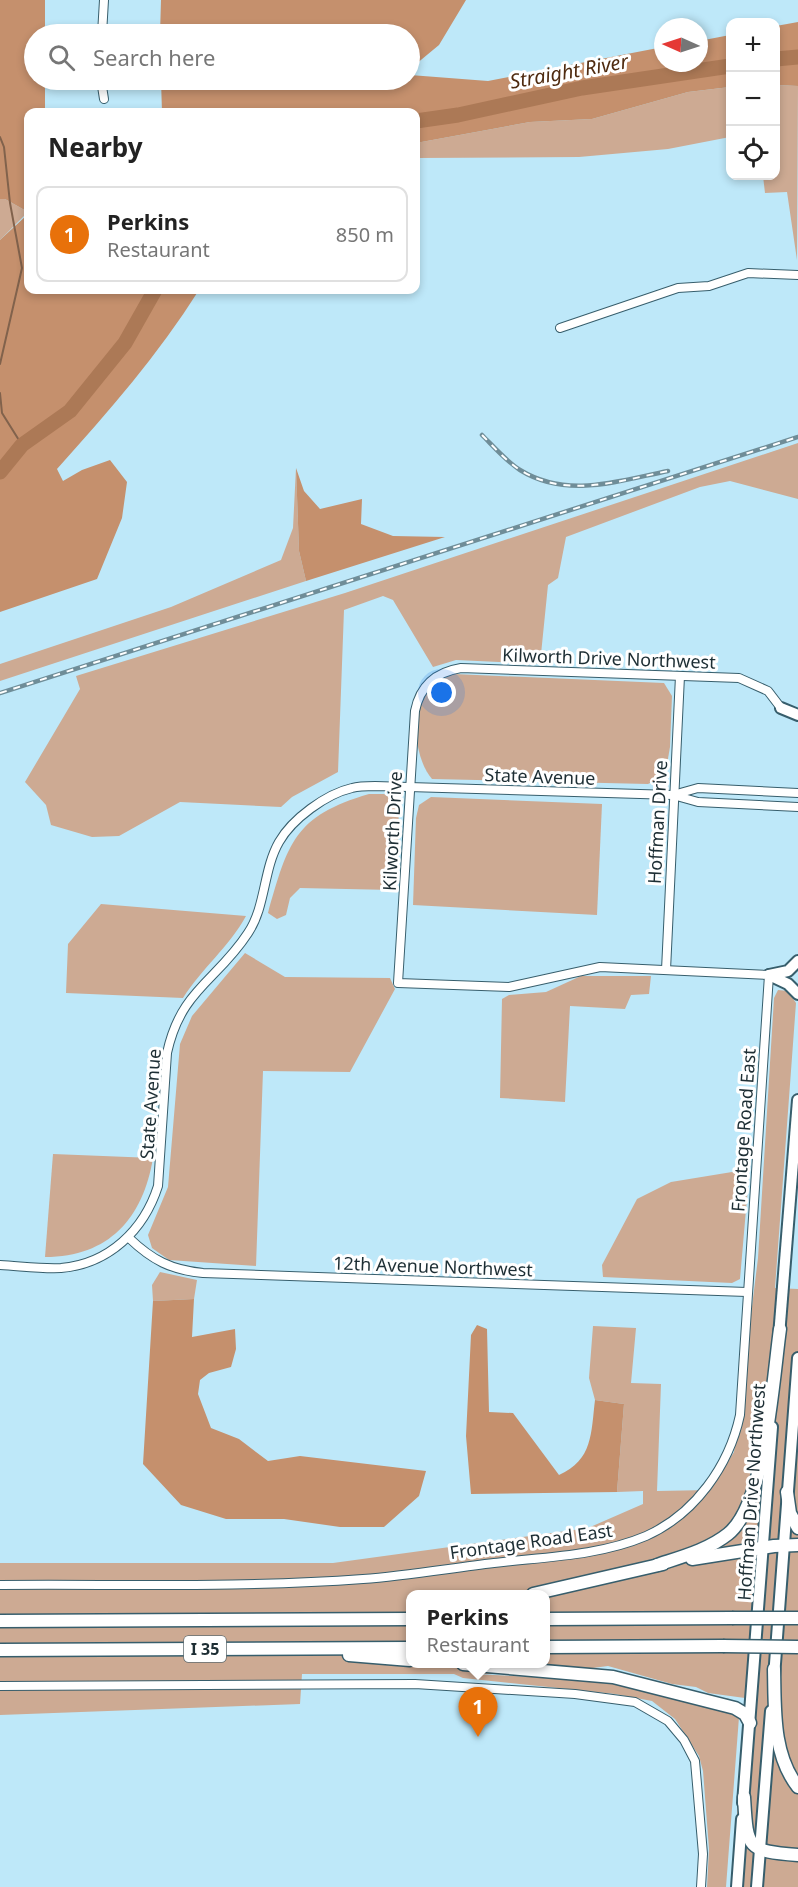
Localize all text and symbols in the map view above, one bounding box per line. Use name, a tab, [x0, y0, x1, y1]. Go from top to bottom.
north arrow	[654, 18, 708, 72]
map controls	[726, 18, 780, 180]
button: +	[726, 18, 780, 72]
search box	[24, 24, 420, 90]
icon: search	[45, 41, 78, 74]
text: Search here	[93, 42, 215, 72]
water label: Straight River	[508, 47, 631, 95]
button: −	[726, 72, 780, 126]
button: locate	[726, 126, 780, 180]
text: Nearby	[48, 129, 143, 165]
text: Perkins	[107, 206, 189, 236]
text: 1	[64, 221, 75, 248]
text: 850 m	[336, 221, 394, 248]
text: Restaurant	[107, 236, 210, 263]
street label: Kilworth Drive Northwest	[502, 642, 717, 674]
your location	[427, 678, 456, 707]
street label: Hoffman Drive	[642, 760, 672, 884]
street label: State Avenue	[484, 762, 596, 790]
street label: Kilworth Drive	[377, 771, 407, 891]
street label: Frontage Road East	[725, 1047, 761, 1213]
street label: State Avenue	[134, 1048, 166, 1160]
street label: 12th Avenue Northwest	[333, 1251, 534, 1281]
street label: Hoffman Drive Northwest	[731, 1382, 771, 1601]
street label: Frontage Road East	[448, 1518, 614, 1564]
popup	[406, 1590, 550, 1668]
text: Perkins	[427, 1601, 509, 1631]
text: Restaurant	[427, 1631, 529, 1658]
road number: I 35	[184, 1636, 226, 1662]
pin: 1	[458, 1688, 498, 1737]

